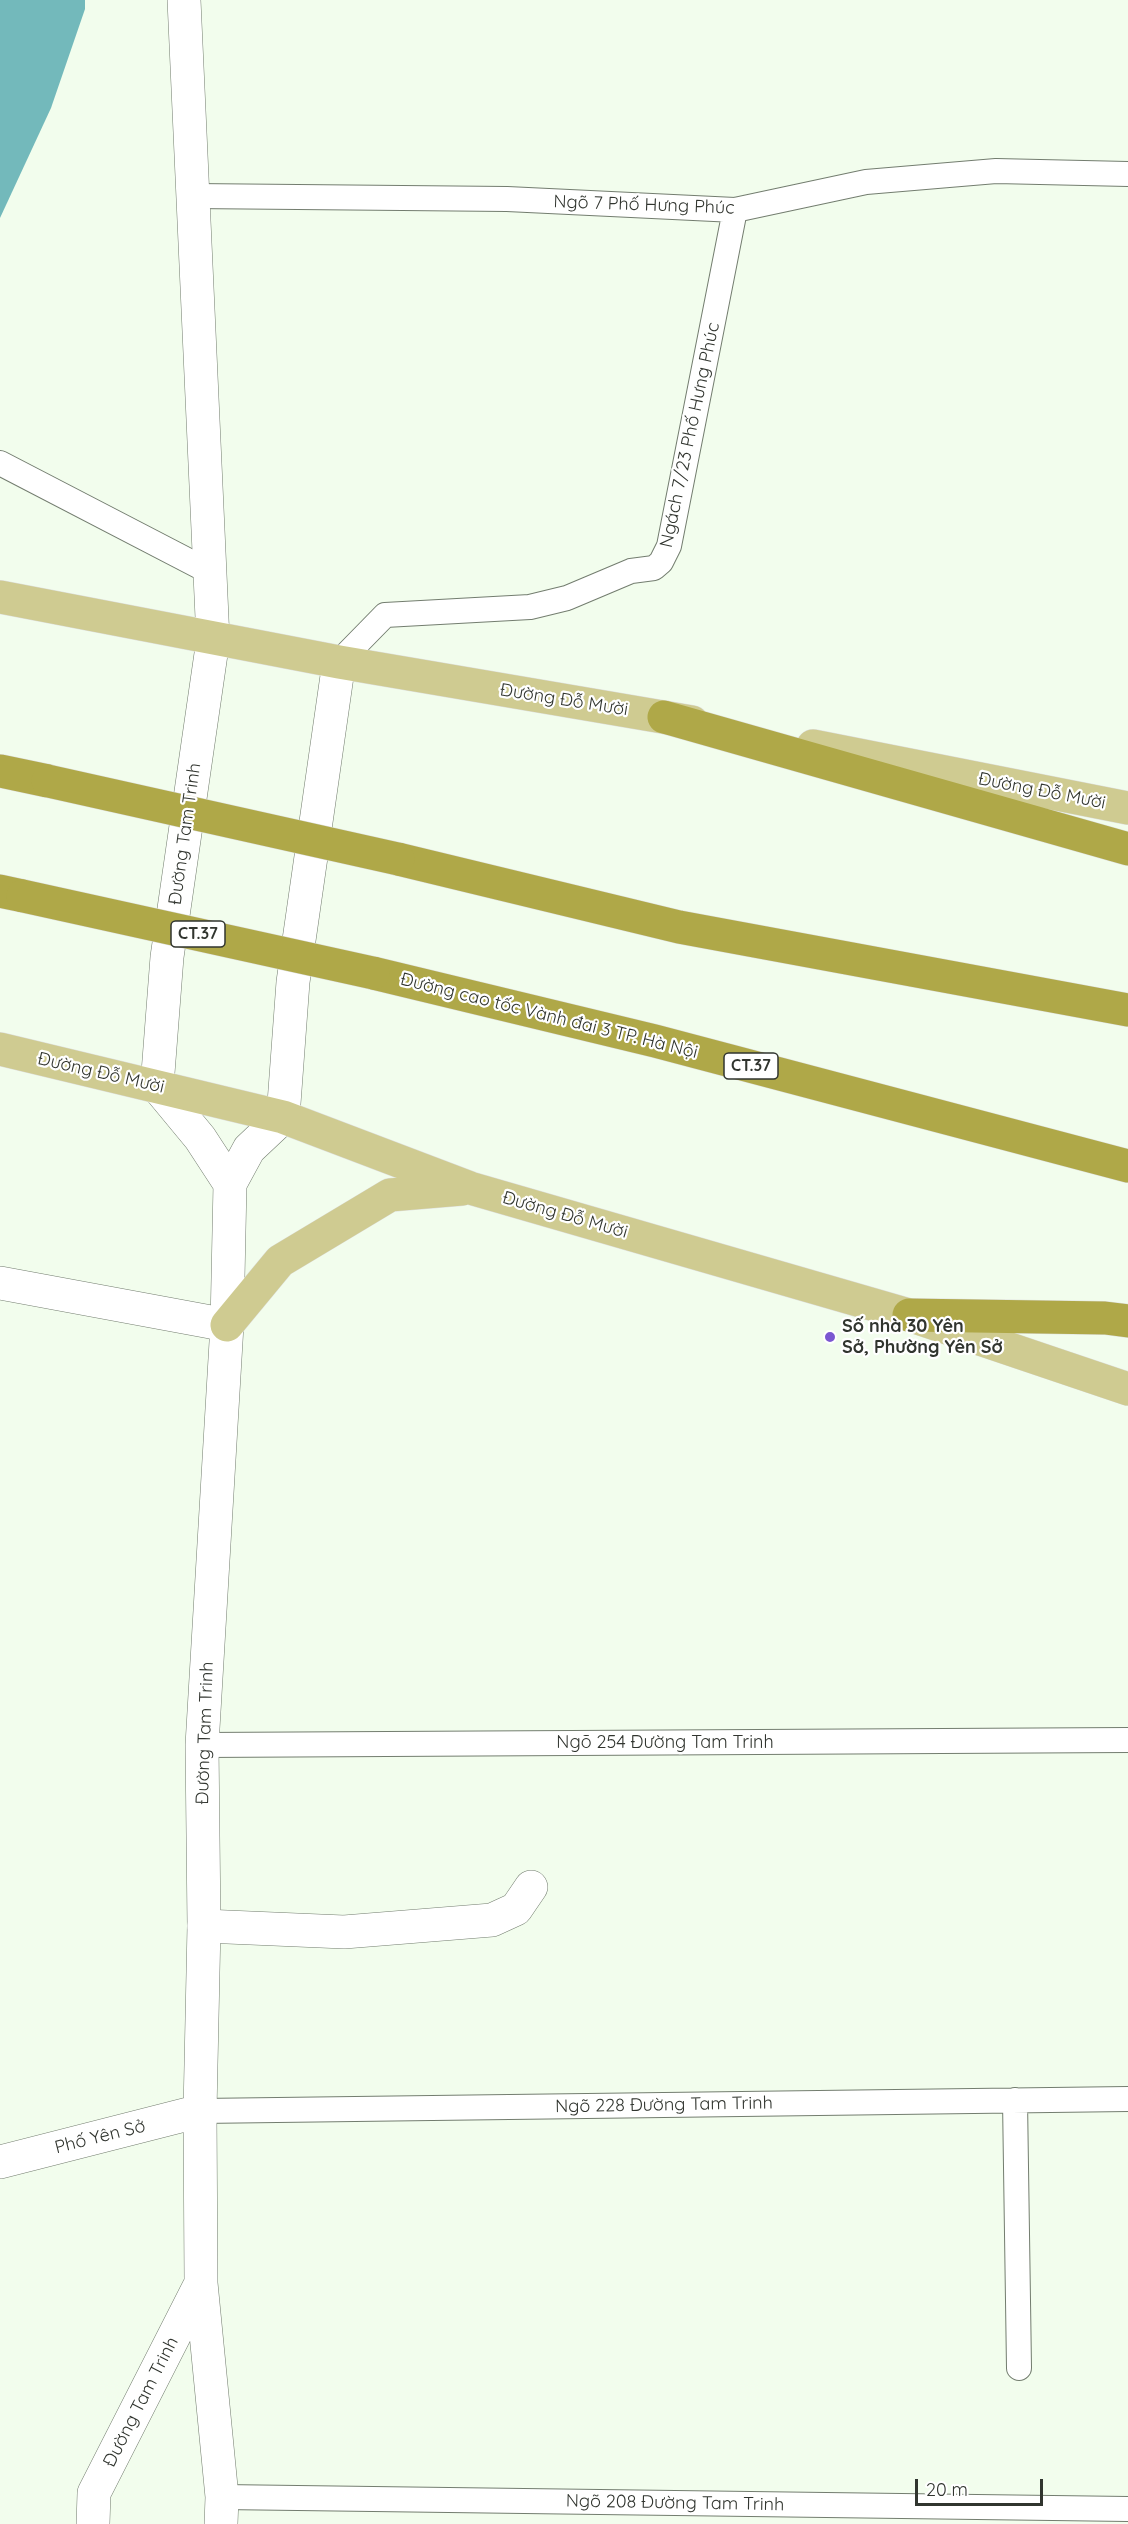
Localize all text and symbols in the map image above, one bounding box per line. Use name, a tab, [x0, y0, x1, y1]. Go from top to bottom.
street label: Ngõ 7 Phố Hưng Phúc	[553, 191, 735, 219]
street label: Ngách 7/23 Phố Hưng Phúc	[656, 320, 724, 550]
street label: Đường Đỗ Mười	[499, 679, 629, 721]
street label: Đường Tam Trinh	[164, 762, 206, 906]
street label: Đường Đỗ Mười	[977, 768, 1107, 814]
road number: CT.37	[171, 921, 225, 947]
street label: Đường cao tốc Vành đai 3 TP. Hà Nội	[398, 969, 700, 1063]
street label: Đường Đỗ Mười	[36, 1048, 166, 1098]
road number: CT.37	[724, 1053, 778, 1079]
street label: Đường Đỗ Mười	[500, 1187, 630, 1243]
place label: Số nhà 30 Yên Sở, Phường Yên Sở	[842, 1316, 1003, 1358]
marker: Số nhà 30 Yên Sở, Phường Yên Sở	[823, 1330, 837, 1344]
street label: Đường Tam Trinh	[192, 1661, 218, 1805]
street label: Ngõ 254 Đường Tam Trinh	[556, 1732, 774, 1754]
street label: Ngõ 228 Đường Tam Trinh	[555, 2092, 773, 2118]
street label: Phố Yên Sở	[52, 2115, 148, 2159]
street label: Đường Tam Trinh	[99, 2333, 183, 2471]
scale bar	[918, 2467, 1046, 2505]
text: 20 m	[926, 2478, 968, 2501]
street label: Ngõ 208 Đường Tam Trinh	[566, 2490, 784, 2516]

